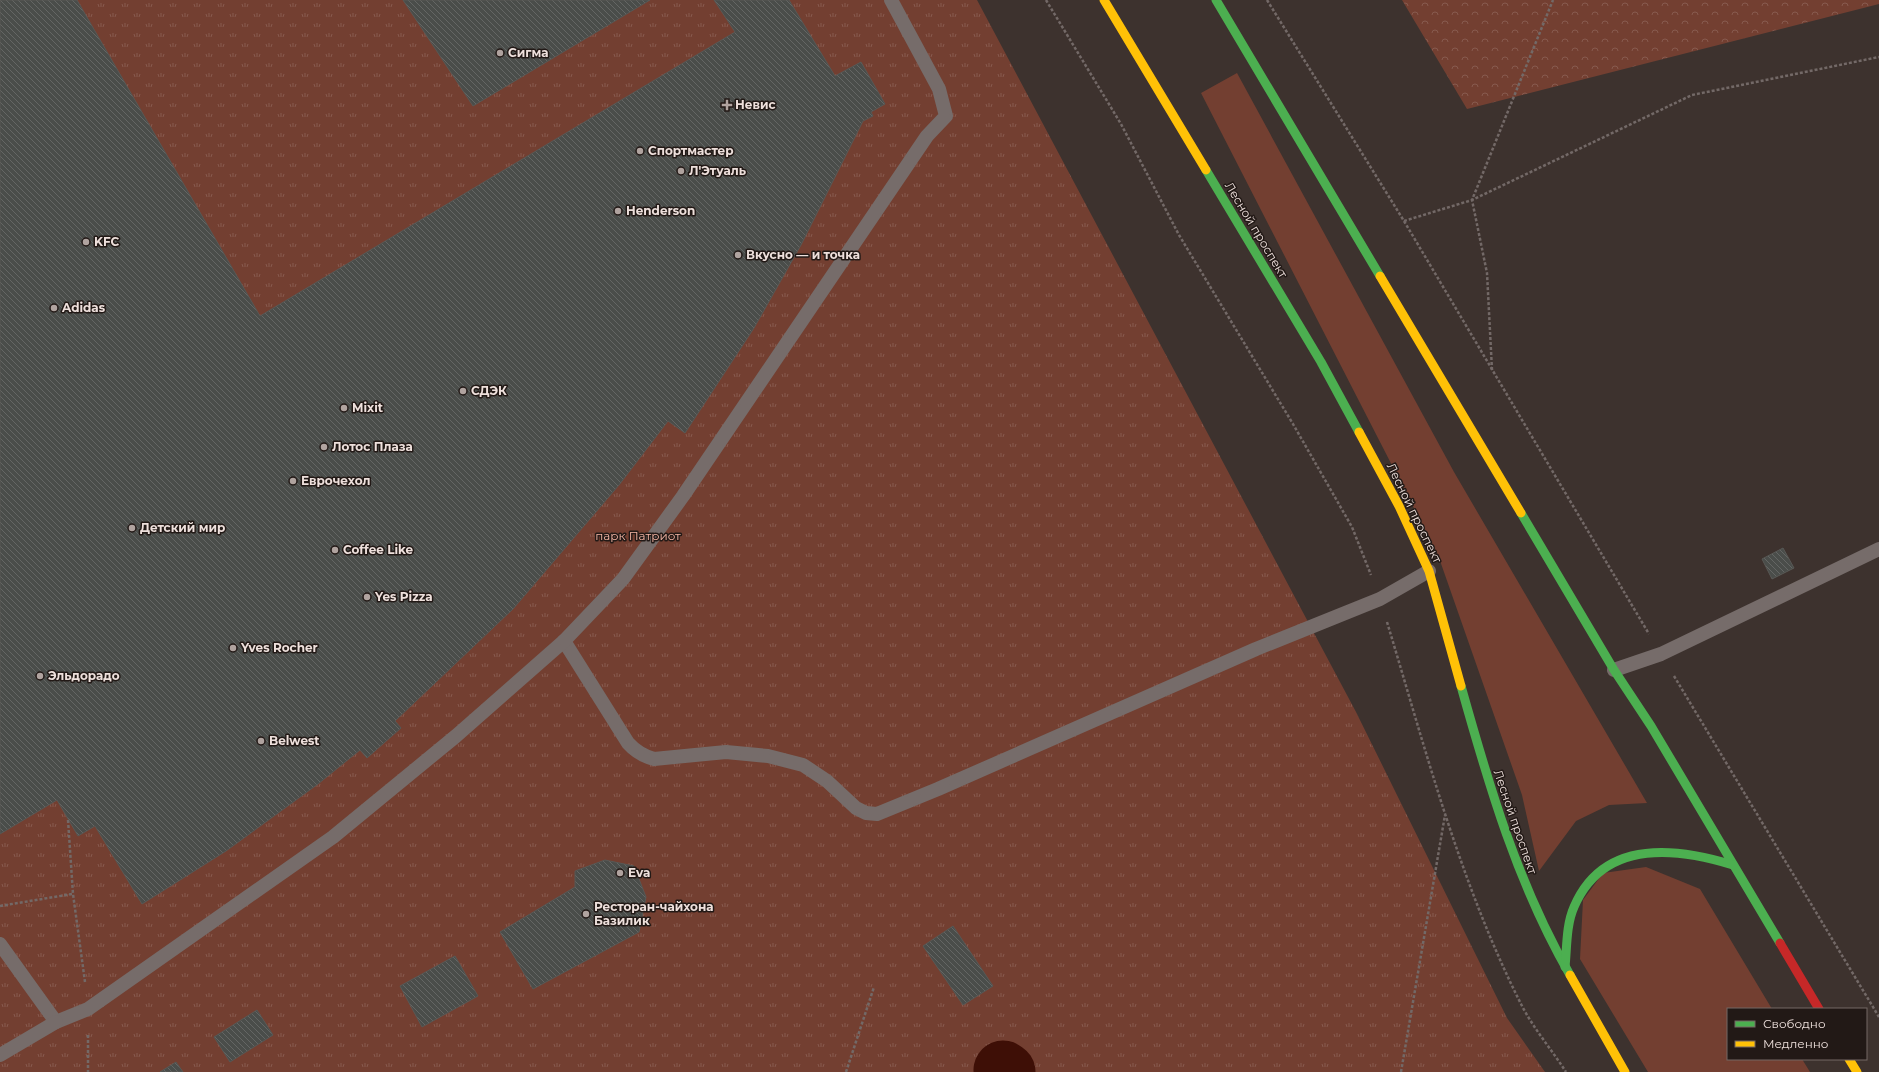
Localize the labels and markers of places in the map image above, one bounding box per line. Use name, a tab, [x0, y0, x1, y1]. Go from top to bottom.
place label: Сигма	[508, 45, 548, 60]
marker: Сигма	[495, 48, 505, 58]
place label: Невис	[735, 97, 776, 112]
marker: Невис	[722, 100, 732, 110]
place label: Спортмастер	[648, 143, 734, 158]
marker: Спортмастер	[635, 146, 645, 156]
place label: Л'Этуаль	[689, 163, 746, 178]
marker: Л'Этуаль	[676, 166, 686, 176]
place label: Henderson	[626, 203, 695, 218]
marker: Henderson	[613, 206, 623, 216]
place label: KFC	[94, 234, 119, 249]
marker: KFC	[81, 237, 91, 247]
place label: Вкусно — и точка	[746, 247, 860, 262]
marker: Вкусно — и точка	[733, 250, 743, 260]
place label: Adidas	[61, 300, 106, 315]
marker: Adidas	[49, 303, 59, 313]
place label: СДЭК	[471, 383, 507, 398]
marker: СДЭК	[458, 386, 468, 396]
place label: Mixit	[352, 400, 384, 415]
marker: Mixit	[339, 403, 349, 413]
place label: Лотос Плаза	[332, 439, 413, 454]
marker: Лотос Плаза	[319, 442, 329, 452]
place label: Еврочехол	[301, 473, 371, 488]
marker: Еврочехол	[288, 476, 298, 486]
place label: Детский мир	[140, 520, 225, 535]
marker: Детский мир	[127, 523, 137, 533]
place label: Coffee Like	[343, 542, 414, 557]
marker: Coffee Like	[330, 545, 340, 555]
place label: Yes Pizza	[374, 589, 433, 604]
marker: Yes Pizza	[362, 592, 372, 602]
place label: Yves Rocher	[240, 640, 318, 655]
marker: Yves Rocher	[228, 643, 238, 653]
place label: Эльдорадо	[48, 668, 120, 683]
marker: Эльдорадо	[35, 671, 45, 681]
place label: Belwest	[269, 733, 320, 748]
marker: Belwest	[256, 736, 266, 746]
place label: Eva	[628, 865, 650, 880]
marker: Eva	[615, 868, 625, 878]
place label: Ресторан-чайхона Базилик	[594, 899, 714, 928]
marker: Ресторан-чайхона Базилик	[581, 909, 591, 919]

